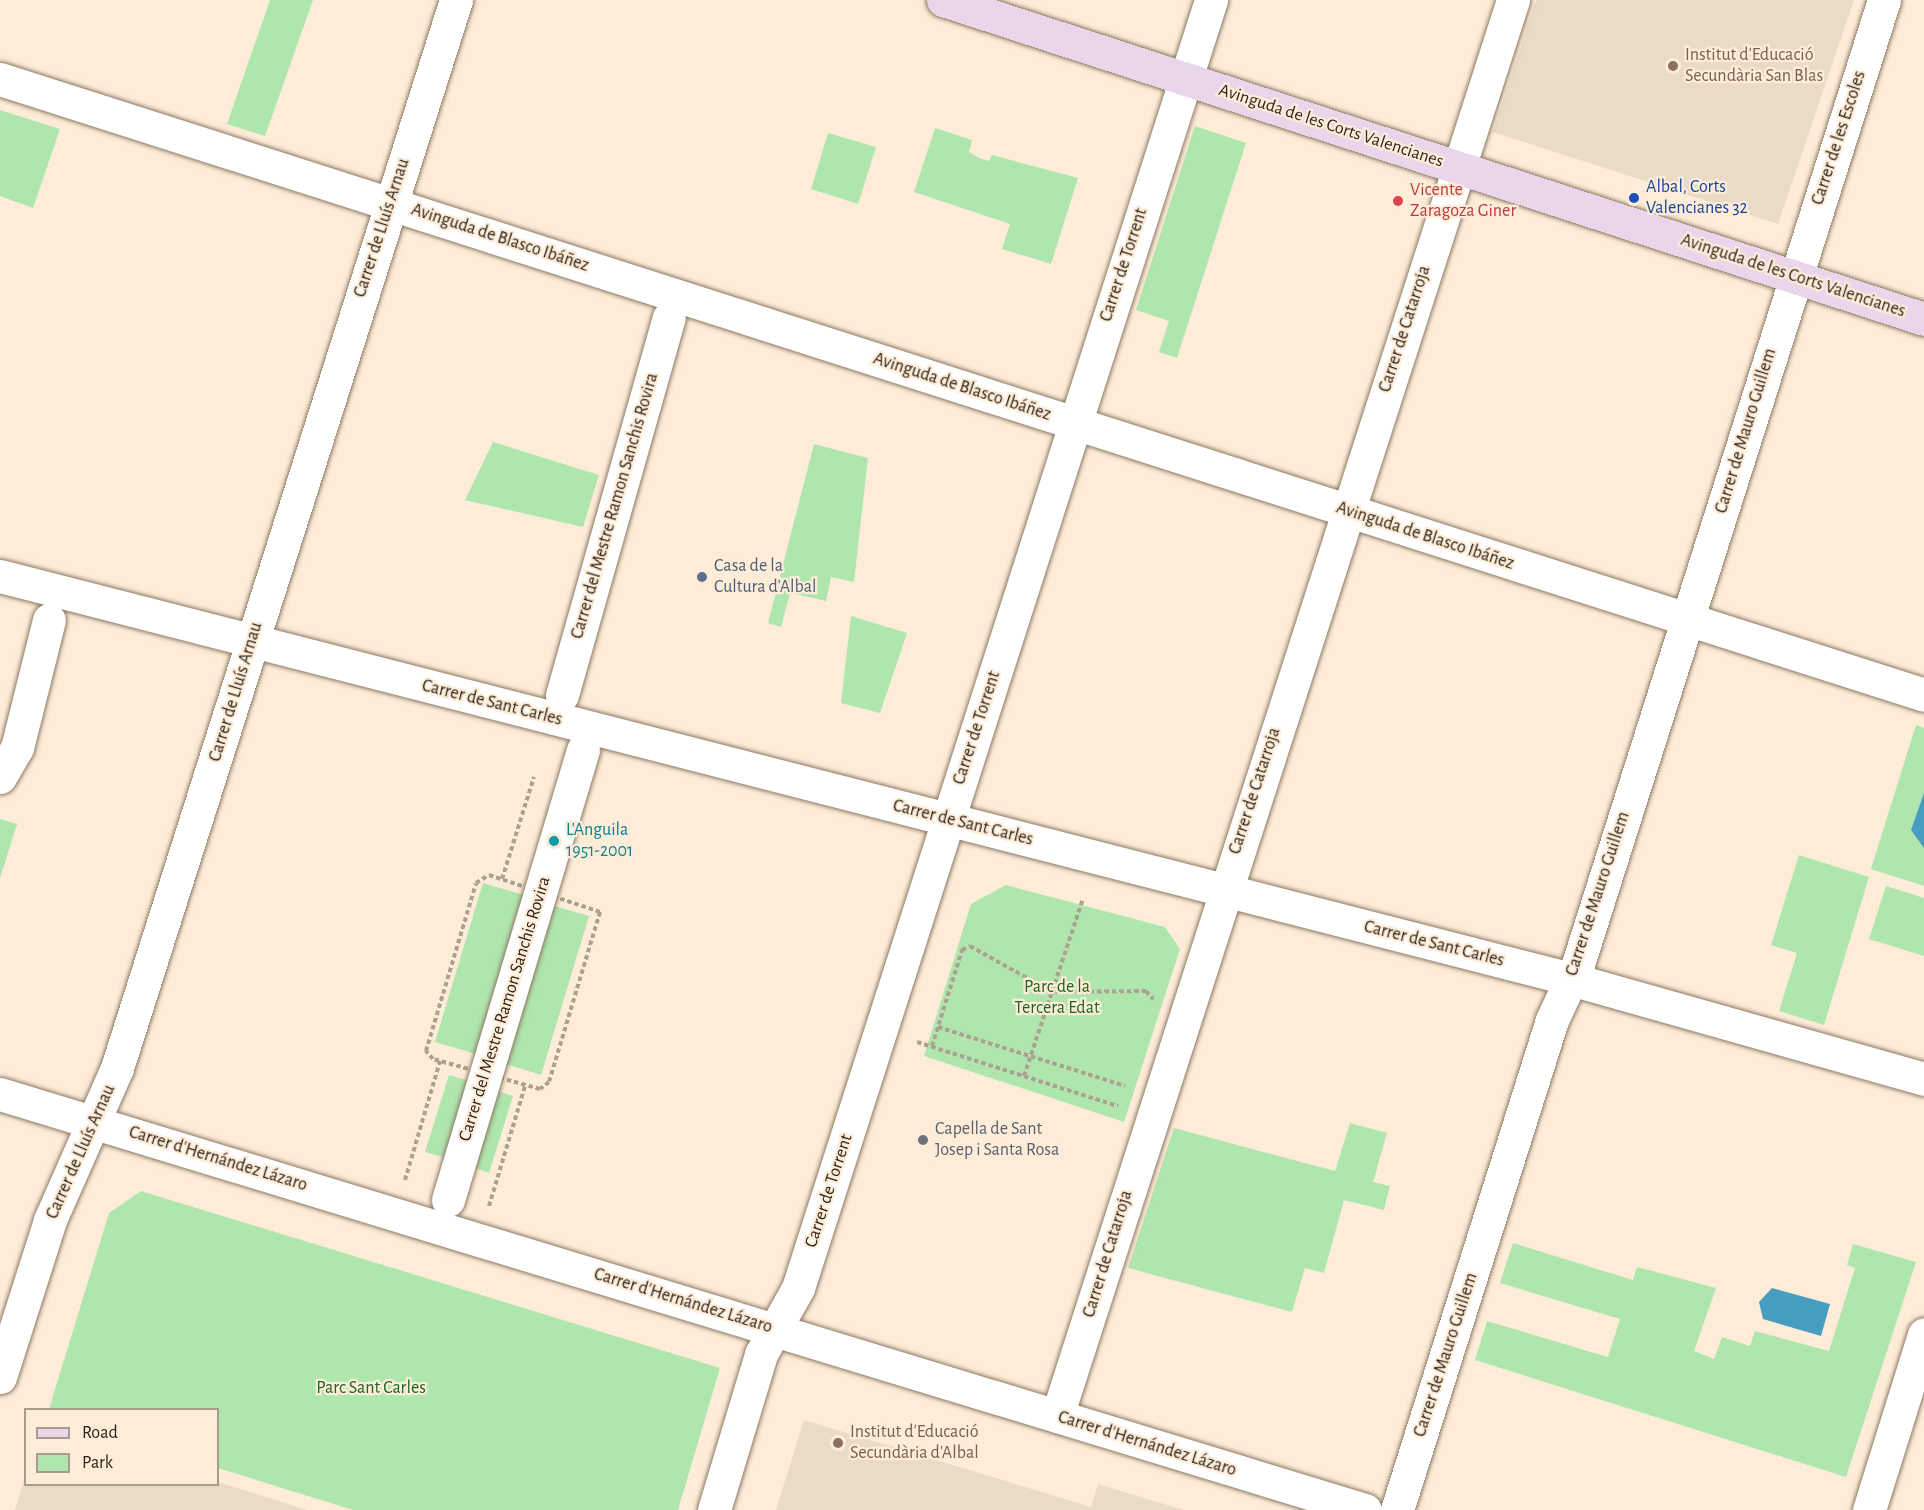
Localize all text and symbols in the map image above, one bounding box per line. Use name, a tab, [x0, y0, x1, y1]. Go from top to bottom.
place label: Institut d'Educació Secundària San Blas	[1685, 45, 1823, 88]
marker: Institut d'Educació Secundària San Blas	[1666, 59, 1680, 73]
street label: Carrer de les Escoles	[1807, 68, 1871, 208]
street label: Avinguda de les Corts Valencianes	[1216, 79, 1446, 173]
street label: Carrer de Lluís Arnau	[349, 156, 415, 300]
place label: Albal, Corts Valencianes 32	[1646, 177, 1748, 219]
place label: Vicente Zaragoza Giner	[1410, 180, 1516, 222]
marker: Albal, Corts Valencianes 32	[1627, 191, 1641, 205]
marker: Vicente Zaragoza Giner	[1391, 194, 1405, 208]
street label: Avinguda de Blasco Ibáñez	[408, 199, 592, 277]
street label: Carrer de Torrent	[1095, 206, 1153, 324]
street label: Avinguda de les Corts Valencianes	[1678, 229, 1908, 323]
street label: Carrer de Catarroja	[1374, 263, 1436, 395]
street label: Carrer de Mauro Guillem	[1711, 346, 1781, 516]
street label: Avinguda de Blasco Ibáñez	[870, 348, 1054, 426]
street label: Carrer del Mestre Ramon Sanchis Rovira	[567, 371, 663, 641]
street label: Avinguda de Blasco Ibáñez	[1333, 497, 1517, 575]
place label: Casa de la Cultura d'Albal	[714, 556, 817, 598]
marker: Casa de la Cultura d'Albal	[695, 570, 709, 584]
street label: Carrer de Lluís Arnau	[205, 620, 267, 764]
street label: Carrer de Torrent	[948, 669, 1006, 787]
street label: Carrer de Sant Carles	[420, 675, 564, 731]
street label: Carrer de Catarroja	[1224, 725, 1286, 857]
street label: Carrer de Sant Carles	[891, 795, 1035, 851]
street label: Carrer de Mauro Guillem	[1561, 809, 1635, 979]
place label: L'Anguila 1951-2001	[566, 820, 633, 862]
marker: L'Anguila 1951-2001	[547, 834, 561, 848]
street label: Carrer del Mestre Ramon Sanchis Rovira	[454, 874, 556, 1144]
street label: Carrer de Sant Carles	[1362, 916, 1506, 972]
park label: Parc de la Tercera Edat	[1014, 977, 1100, 1020]
street label: Carrer de Lluís Arnau	[42, 1082, 120, 1222]
place label: Capella de Sant Josep i Santa Rosa	[935, 1119, 1059, 1162]
street label: Carrer d'Hernández Lázaro	[126, 1122, 310, 1196]
street label: Carrer de Torrent	[800, 1132, 858, 1250]
marker: Capella de Sant Josep i Santa Rosa	[916, 1133, 930, 1147]
street label: Carrer de Catarroja	[1078, 1188, 1138, 1320]
street label: Carrer d'Hernández Lázaro	[591, 1264, 775, 1338]
street label: Carrer de Mauro Guillem	[1409, 1270, 1483, 1440]
park label: Parc Sant Carles	[316, 1377, 426, 1399]
street label: Carrer d'Hernández Lázaro	[1055, 1407, 1239, 1481]
legend	[24, 1408, 219, 1486]
place label: Institut d'Educació Secundària d'Albal	[850, 1422, 979, 1464]
text: Road	[82, 1424, 118, 1442]
marker: Institut d'Educació Secundària d'Albal	[831, 1436, 845, 1450]
text: Park	[82, 1454, 113, 1472]

